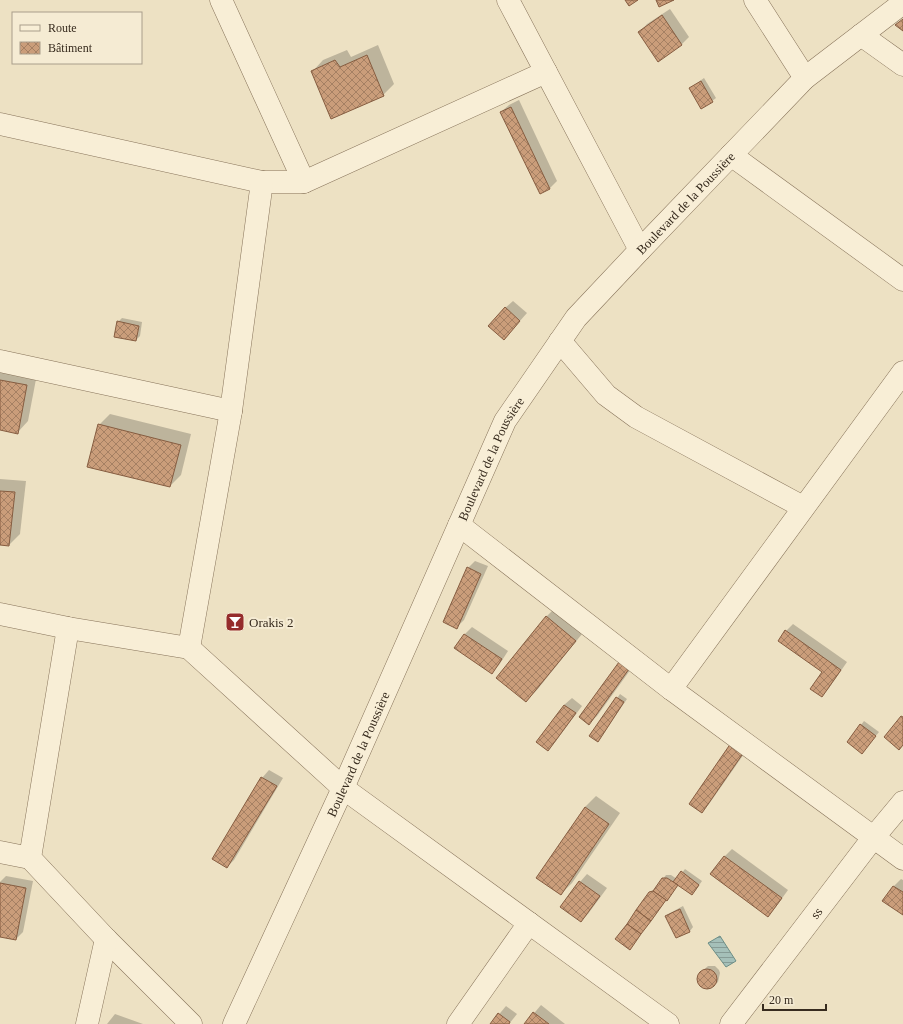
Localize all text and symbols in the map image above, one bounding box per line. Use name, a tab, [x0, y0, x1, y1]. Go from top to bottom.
legend	[12, 12, 142, 64]
text: Route	[48, 21, 77, 35]
text: Bâtiment	[48, 41, 93, 55]
street label: Boulevard de la Poussière	[633, 149, 738, 257]
street label: Boulevard de la Poussière	[455, 394, 527, 523]
bar icon: Orakis 2	[224, 611, 246, 633]
place label: Orakis 2	[249, 615, 293, 630]
street label: Boulevard de la Poussière	[323, 689, 392, 819]
street label: ss	[807, 904, 825, 921]
scale bar	[763, 986, 826, 1012]
text: 20 m	[769, 993, 794, 1007]

